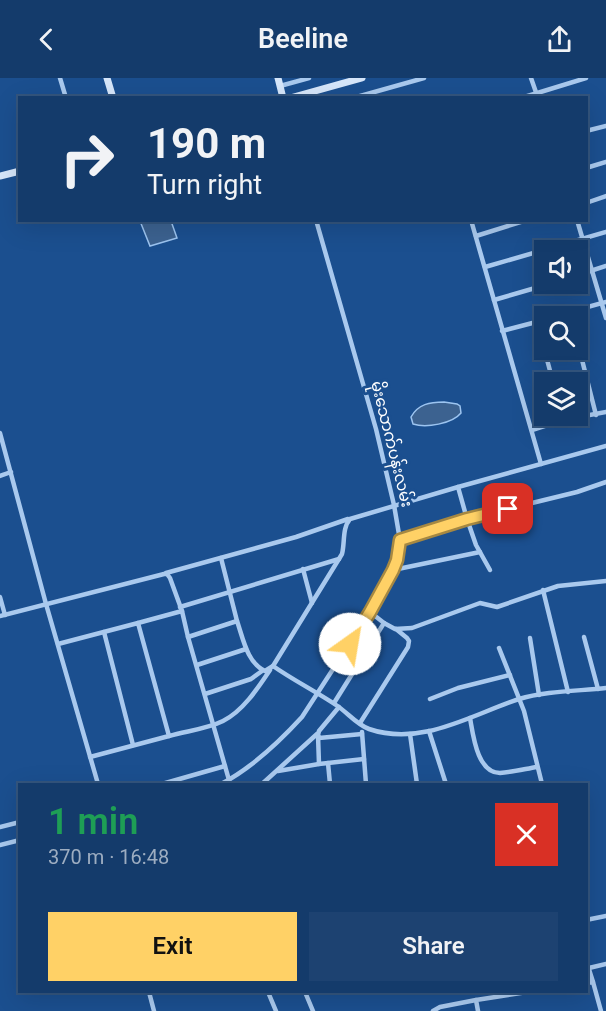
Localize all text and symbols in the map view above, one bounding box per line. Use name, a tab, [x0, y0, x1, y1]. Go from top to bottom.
icon: back	[30, 23, 63, 56]
text: Beeline	[258, 23, 348, 55]
icon: share	[543, 23, 576, 56]
text: 190 m	[147, 119, 266, 168]
icon: right	[48, 120, 126, 198]
text: Turn right	[147, 169, 262, 201]
map controls	[534, 240, 588, 426]
button: sound	[534, 240, 588, 294]
button: search	[534, 306, 588, 360]
button: layers	[534, 372, 588, 426]
street label: မိုးသောက်ပန်းလမ်း	[362, 378, 419, 510]
pin	[482, 483, 533, 534]
icon: arrive	[491, 492, 524, 525]
position arrow	[318, 612, 382, 676]
text: 1 min	[48, 801, 138, 843]
button: close	[495, 803, 558, 866]
text: 370 m · 16:48	[48, 845, 169, 869]
button: Exit	[48, 912, 297, 981]
button: Share	[309, 912, 558, 981]

